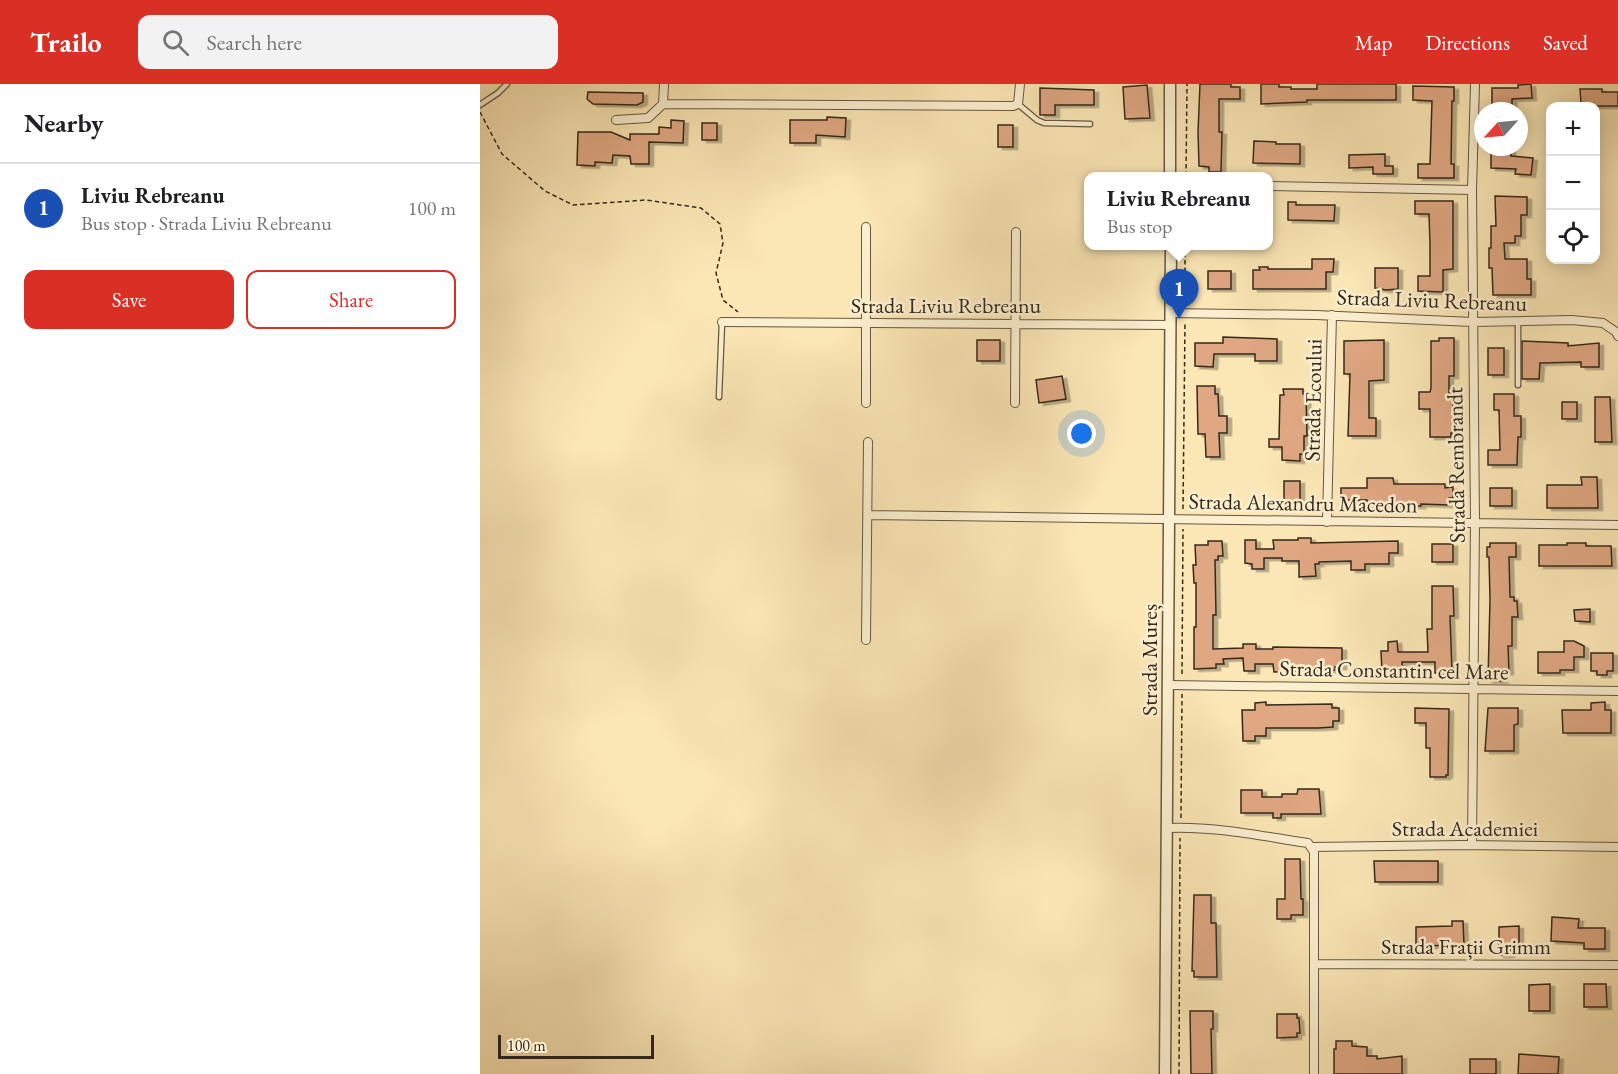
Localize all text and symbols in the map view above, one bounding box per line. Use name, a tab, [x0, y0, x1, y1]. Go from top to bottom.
search box	[138, 15, 558, 69]
text: Trailo	[30, 24, 102, 60]
icon: search	[159, 26, 192, 59]
text: Search here	[207, 28, 302, 57]
text: Map	[1355, 29, 1392, 56]
text: Directions	[1425, 29, 1510, 56]
text: Saved	[1543, 29, 1588, 56]
north arrow	[1474, 102, 1528, 156]
map controls	[1546, 102, 1600, 264]
button: +	[1546, 102, 1600, 156]
text: Nearby	[24, 106, 104, 140]
button: −	[1546, 156, 1600, 210]
popup	[1084, 172, 1273, 250]
text: Liviu Rebreanu	[81, 181, 225, 210]
text: Liviu Rebreanu	[1107, 184, 1250, 213]
text: 1	[38, 195, 49, 221]
text: 100 m	[408, 195, 456, 221]
text: Bus stop · Strada Liviu Rebreanu	[81, 210, 332, 236]
button: locate	[1546, 210, 1600, 264]
text: Bus stop	[1107, 213, 1172, 239]
button: Save	[24, 270, 234, 329]
button: Share	[246, 270, 456, 329]
pin: 1	[1160, 270, 1198, 319]
street label: Strada Liviu Rebreanu	[1336, 282, 1528, 318]
street label: Strada Liviu Rebreanu	[851, 291, 1042, 320]
street label: Strada Ecoului	[1297, 338, 1329, 462]
street label: Strada Rembrandt	[1440, 387, 1472, 543]
your location	[1067, 419, 1096, 448]
street label: Strada Alexandru Macedon	[1188, 487, 1418, 520]
street label: Strada Mureș	[1135, 604, 1164, 716]
street label: Strada Constantin cel Mare	[1279, 654, 1509, 687]
street label: Strada Academiei	[1392, 814, 1538, 843]
street label: Strada Frații Grimm	[1381, 932, 1551, 961]
scale bar	[498, 1032, 654, 1060]
text: 100 m	[507, 1035, 546, 1056]

